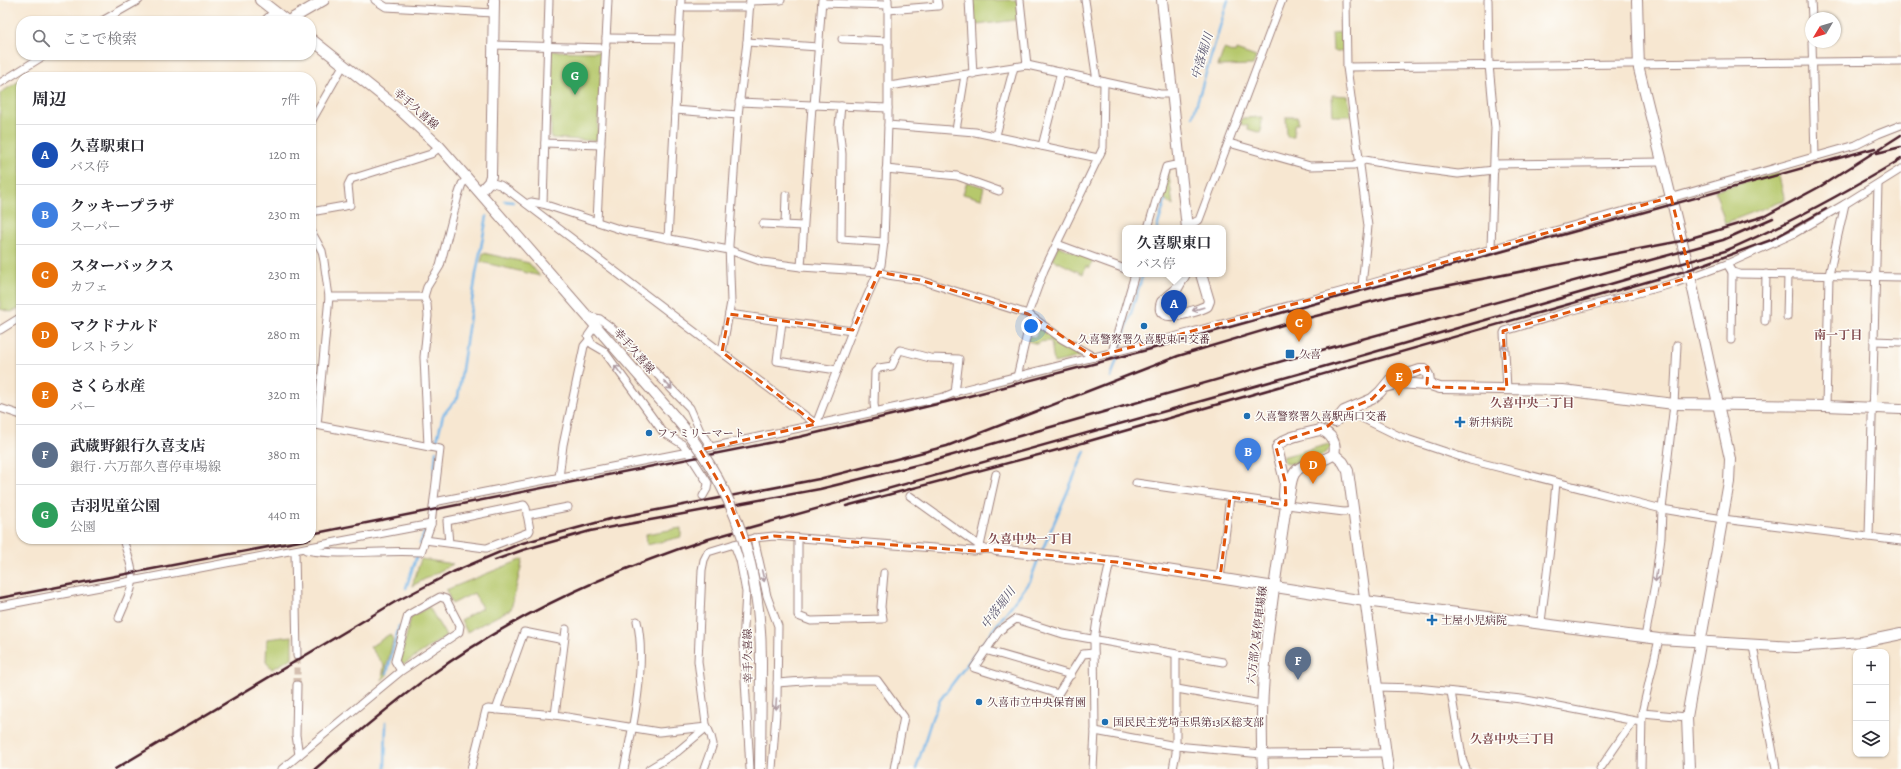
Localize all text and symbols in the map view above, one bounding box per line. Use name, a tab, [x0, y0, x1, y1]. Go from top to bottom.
north arrow	[1805, 12, 1841, 48]
search box	[16, 16, 316, 60]
icon: search	[30, 27, 52, 49]
text: ここで検索	[62, 29, 137, 49]
water label: 中落堀川	[1187, 29, 1217, 81]
pin: G	[562, 62, 588, 95]
street label: 幸手久喜線	[390, 85, 442, 133]
text: 周辺	[32, 88, 66, 111]
text: 7件	[282, 91, 300, 108]
text: 久喜駅東口	[70, 136, 145, 156]
text: A	[41, 146, 49, 163]
text: 120 m	[269, 146, 300, 163]
text: バス停	[70, 158, 109, 175]
text: クッキープラザ	[70, 196, 174, 216]
text: B	[41, 206, 49, 223]
text: 230 m	[268, 206, 300, 223]
text: スーパー	[70, 218, 121, 235]
popup	[1122, 225, 1226, 277]
text: 久喜駅東口	[1136, 233, 1212, 253]
text: バス停	[1136, 255, 1176, 272]
text: スターバックス	[70, 256, 174, 276]
text: C	[41, 266, 49, 283]
text: 230 m	[268, 266, 300, 283]
text: カフェ	[70, 278, 108, 295]
pin: A	[1161, 290, 1187, 323]
one-way arrow	[1604, 296, 1617, 303]
one-way arrow	[1192, 306, 1205, 313]
pin: C	[1286, 309, 1312, 342]
text: マクドナルド	[70, 316, 159, 336]
your location	[1021, 316, 1041, 336]
marker: 久喜警察署久喜駅東口交番	[1139, 321, 1149, 331]
street label: 幸手久喜線	[610, 325, 658, 377]
text: D	[40, 326, 50, 343]
text: 280 m	[267, 326, 300, 343]
district label: 南一丁目	[1814, 327, 1862, 343]
place label: 久喜警察署久喜駅東口交番	[1078, 332, 1210, 347]
text: レストラン	[70, 338, 135, 355]
one-way arrow	[1501, 344, 1508, 357]
place label: 久喜	[1299, 347, 1321, 362]
marker: 久喜	[1284, 348, 1296, 360]
pin: E	[1386, 363, 1412, 396]
one-way arrow	[614, 365, 622, 376]
text: さくら水産	[70, 376, 145, 396]
one-way arrow	[663, 380, 673, 390]
text: E	[41, 386, 49, 403]
text: 320 m	[268, 386, 300, 403]
district label: 久喜中央二丁目	[1490, 395, 1574, 411]
text: バー	[70, 398, 96, 415]
place label: 久喜警察署久喜駅西口交番	[1255, 409, 1387, 424]
marker: 久喜警察署久喜駅西口交番	[1242, 411, 1252, 421]
place label: 新井病院	[1469, 415, 1513, 430]
marker: 新井病院	[1454, 416, 1466, 428]
place label: ファミリーマート	[657, 426, 745, 441]
marker: ファミリーマート	[644, 428, 654, 438]
text: 武蔵野銀行久喜支店	[70, 436, 205, 456]
pin: B	[1235, 438, 1261, 471]
text: F	[42, 446, 48, 463]
text: 380 m	[268, 446, 300, 463]
pin: D	[1300, 451, 1326, 484]
text: 銀行 · 六万部久喜停車場線	[70, 458, 221, 475]
text: 吉羽児童公園	[70, 496, 160, 516]
text: G	[41, 506, 49, 523]
text: 440 m	[268, 506, 300, 523]
text: 公園	[70, 518, 96, 535]
district label: 久喜中央一丁目	[988, 531, 1072, 547]
one-way arrow	[759, 569, 767, 582]
one-way arrow	[1652, 569, 1660, 582]
water label: 中落堀川	[977, 582, 1020, 632]
street label: 六万部久喜停車場線	[1244, 585, 1270, 685]
place label: 土屋小児病院	[1441, 613, 1507, 628]
marker: 土屋小児病院	[1426, 614, 1438, 626]
street label: 幸手久喜線	[740, 628, 756, 684]
pin: F	[1285, 647, 1311, 680]
map controls	[1853, 649, 1889, 757]
button: +	[1853, 649, 1889, 685]
button: −	[1853, 685, 1889, 721]
place label: 久喜市立中央保育園	[987, 695, 1086, 710]
one-way arrow	[773, 697, 780, 710]
marker: 久喜市立中央保育園	[974, 697, 984, 707]
place label: 国民民主党埼玉県第13区総支部	[1113, 715, 1264, 730]
marker: 国民民主党埼玉県第13区総支部	[1100, 717, 1110, 727]
button: layers	[1853, 721, 1889, 757]
district label: 久喜中央三丁目	[1470, 731, 1554, 747]

